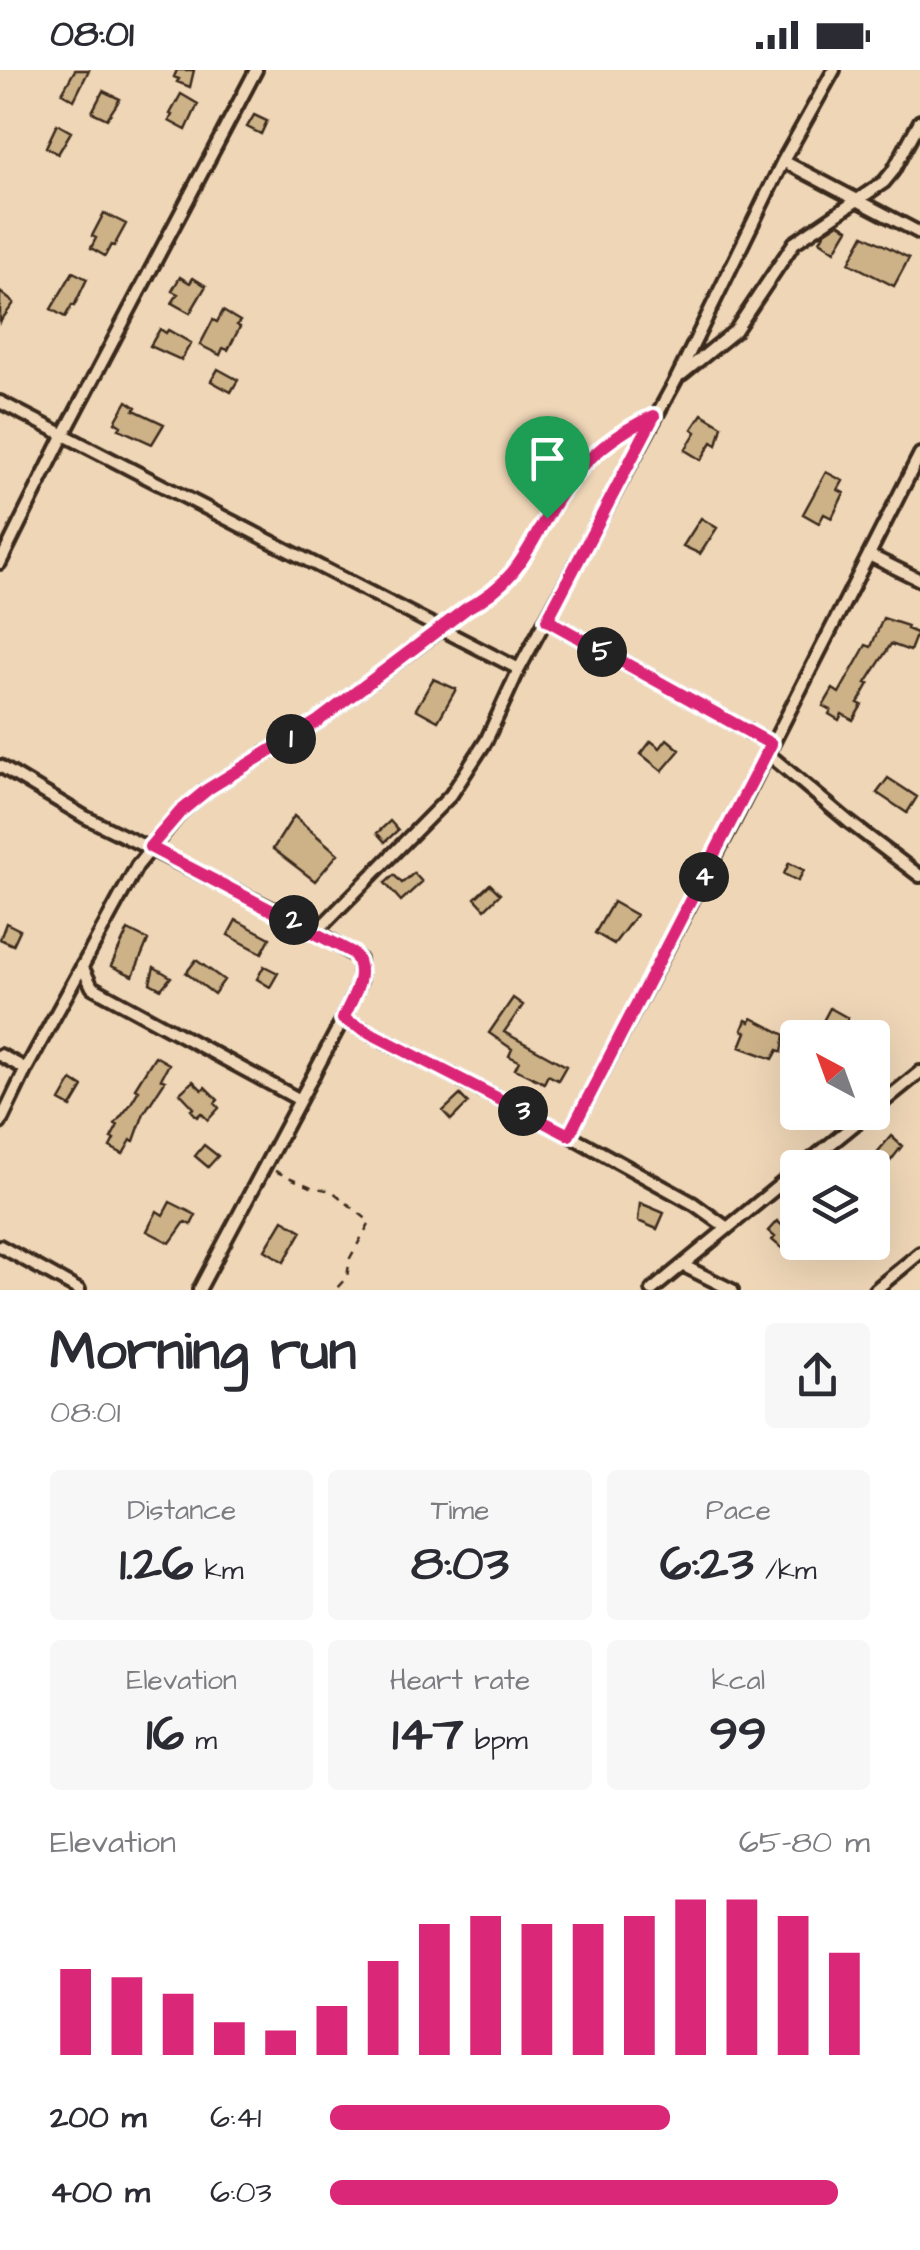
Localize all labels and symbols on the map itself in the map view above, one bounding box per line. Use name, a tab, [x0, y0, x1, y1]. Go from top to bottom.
pin	[505, 416, 590, 519]
pin: 5	[577, 627, 627, 677]
pin: 1	[266, 714, 316, 764]
pin: 4	[679, 852, 729, 902]
pin: 2	[269, 895, 319, 945]
north arrow	[780, 1020, 890, 1130]
pin: 3	[498, 1086, 548, 1136]

